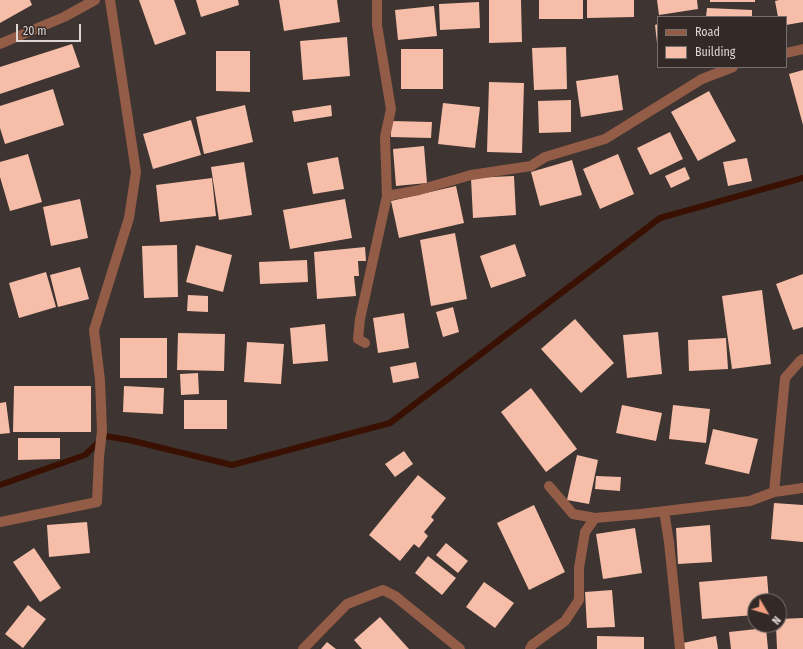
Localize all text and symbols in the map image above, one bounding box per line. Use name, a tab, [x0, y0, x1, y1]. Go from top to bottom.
scale bar	[18, 16, 83, 42]
legend	[657, 16, 787, 68]
text: 20 m	[23, 24, 47, 38]
text: Road	[695, 25, 720, 39]
text: Building	[695, 45, 735, 59]
north arrow	[747, 593, 787, 633]
text: N	[769, 613, 783, 627]

